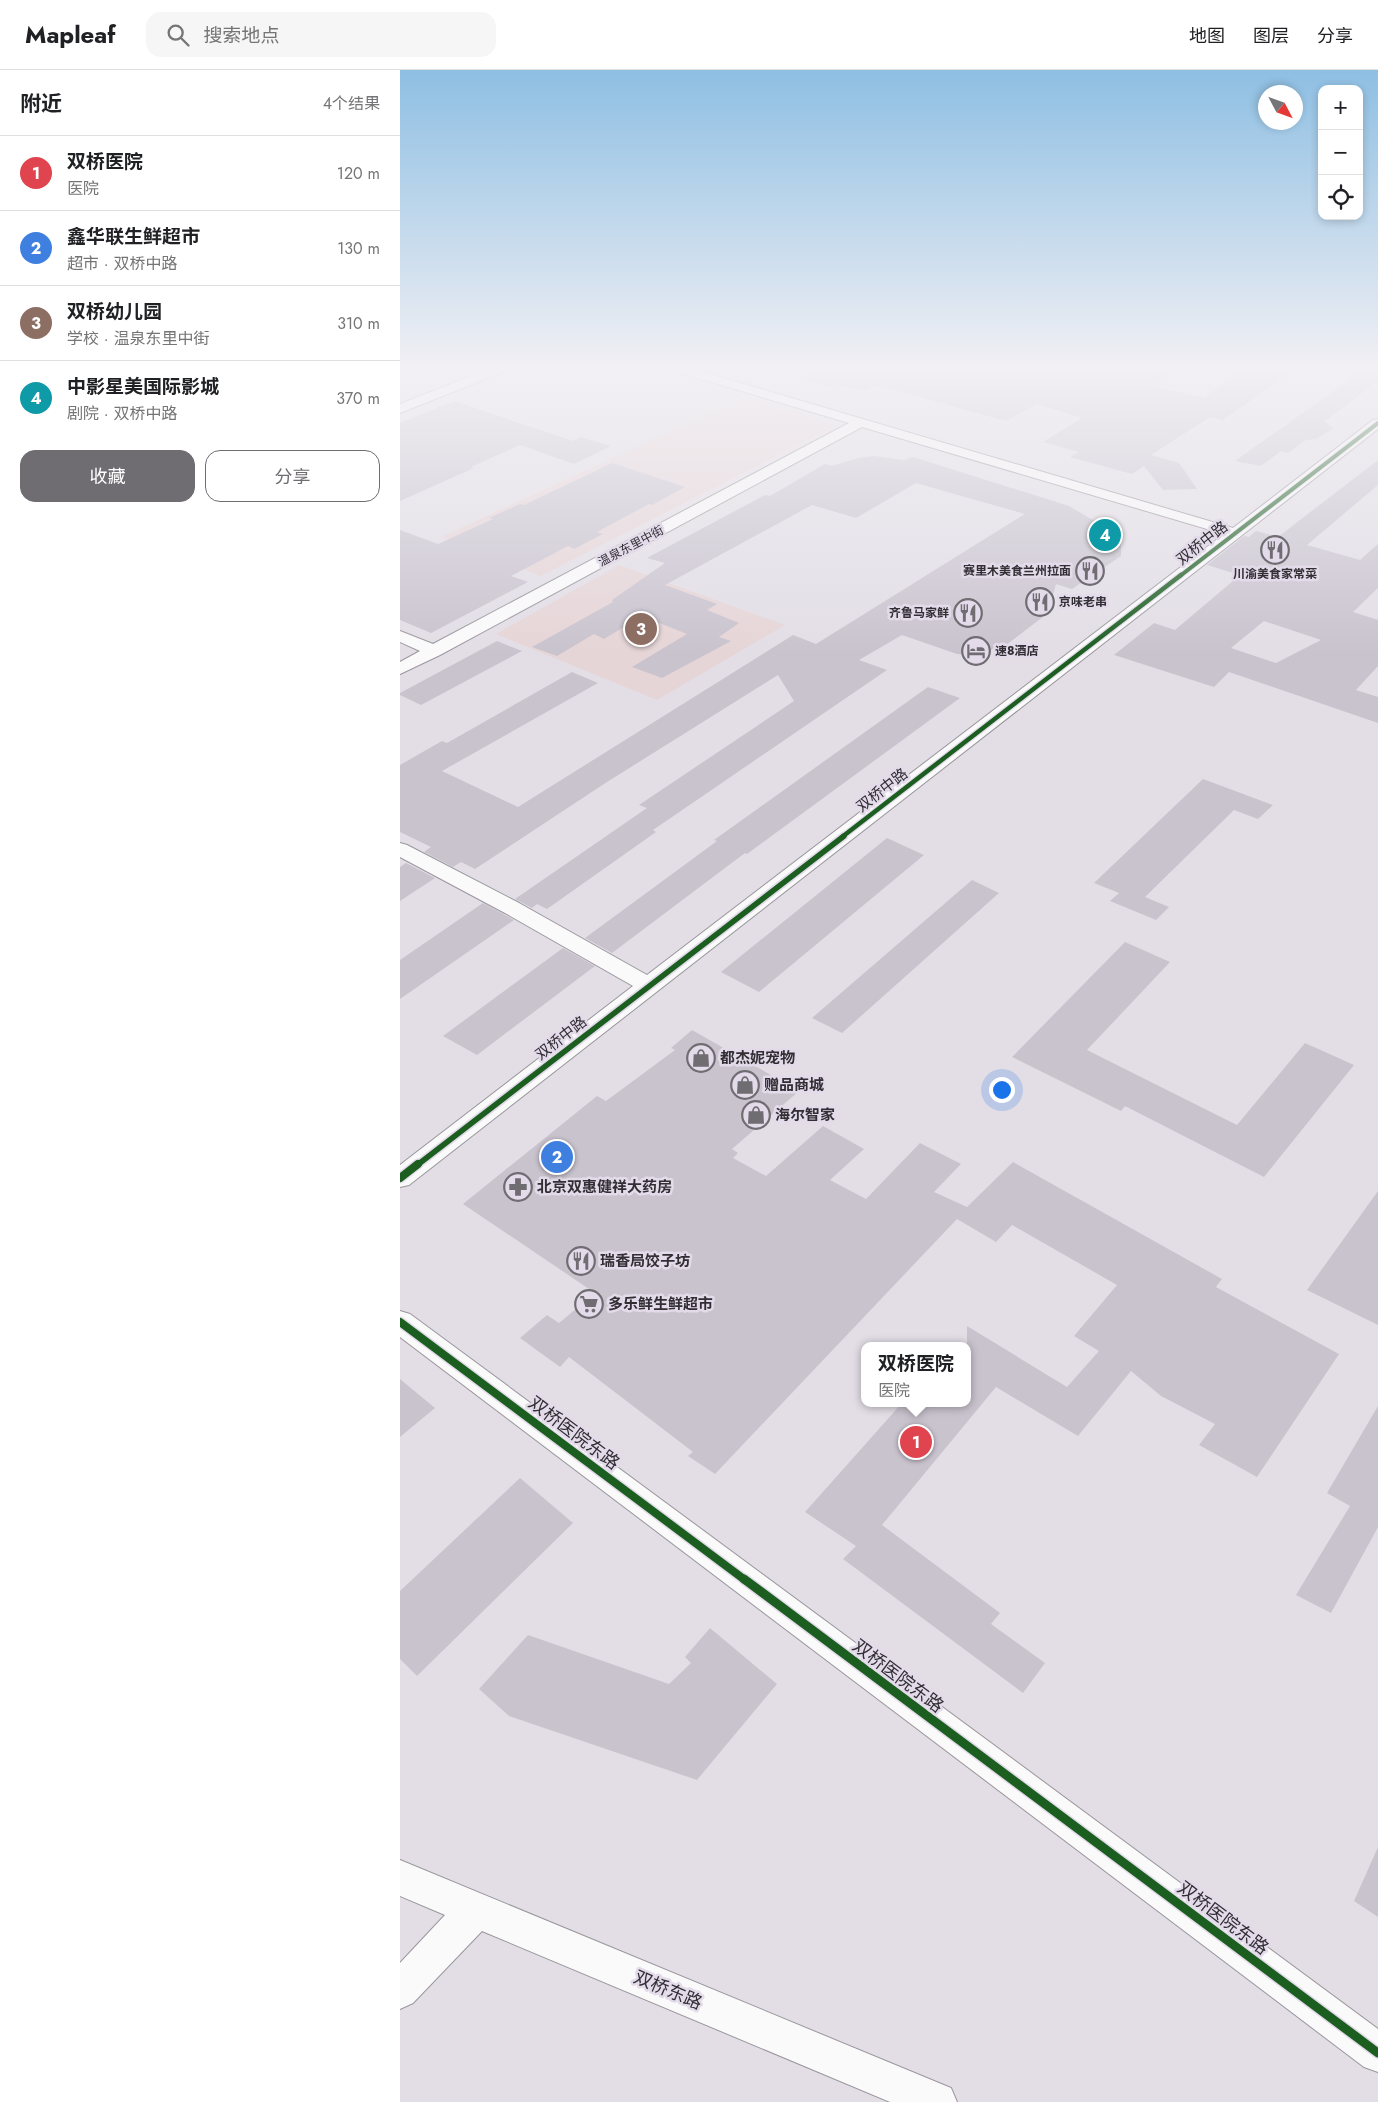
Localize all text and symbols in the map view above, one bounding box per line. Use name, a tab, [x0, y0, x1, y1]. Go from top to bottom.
search box	[146, 12, 496, 57]
text: Mapleaf	[25, 17, 116, 52]
icon: search	[164, 21, 192, 49]
text: 搜索地点	[204, 22, 280, 49]
text: 地图	[1189, 23, 1225, 49]
text: 图层	[1253, 23, 1289, 49]
text: 分享	[1317, 23, 1353, 49]
north arrow	[1258, 85, 1303, 130]
map controls	[1318, 85, 1363, 220]
button: +	[1318, 85, 1363, 130]
text: 附近	[20, 89, 62, 119]
text: 4个结果	[323, 92, 380, 115]
button: −	[1318, 130, 1363, 175]
text: 双桥医院	[67, 148, 143, 175]
text: 1	[32, 162, 40, 185]
text: 120 m	[337, 162, 380, 185]
button: locate	[1318, 175, 1363, 220]
text: 医院	[67, 177, 99, 200]
text: 鑫华联生鲜超市	[67, 223, 200, 250]
text: 2	[31, 237, 41, 260]
text: 130 m	[337, 237, 380, 260]
text: 超市 · 双桥中路	[67, 252, 177, 275]
text: 双桥幼儿园	[67, 298, 162, 325]
text: 3	[31, 312, 41, 335]
text: 310 m	[337, 312, 380, 335]
text: 学校 · 温泉东里中街	[67, 327, 209, 350]
text: 中影星美国际影城	[67, 373, 219, 400]
text: 4	[30, 387, 42, 410]
text: 370 m	[336, 387, 380, 410]
text: 剧院 · 双桥中路	[67, 402, 177, 425]
button: 收藏	[20, 450, 195, 502]
button: 分享	[205, 450, 380, 502]
pin: 4	[1089, 516, 1121, 554]
street label: 双桥中路	[1172, 516, 1232, 570]
street label: 温泉东里中街	[595, 521, 667, 571]
restaurant icon: 川渝美食家常菜	[1260, 535, 1290, 565]
restaurant icon: 赛里木美食兰州拉面	[1075, 556, 1105, 586]
place label: 赛里木美食兰州拉面	[963, 562, 1071, 580]
place label: 川渝美食家常菜	[1233, 565, 1317, 583]
restaurant icon: 京味老串	[1025, 587, 1055, 617]
place label: 京味老串	[1059, 593, 1107, 611]
restaurant icon: 齐鲁马家鲜	[953, 598, 983, 628]
place label: 齐鲁马家鲜	[889, 604, 949, 622]
pin: 3	[625, 610, 657, 648]
hotel icon: 速8酒店	[961, 636, 991, 666]
place label: 速8酒店	[995, 642, 1039, 660]
street label: 双桥中路	[852, 763, 912, 817]
street label: 双桥中路	[531, 1011, 591, 1065]
shop icon: 都杰妮宠物	[686, 1043, 716, 1073]
place label: 都杰妮宠物	[720, 1047, 795, 1069]
shop icon: 赠品商城	[730, 1070, 760, 1100]
place label: 赠品商城	[764, 1074, 824, 1096]
your location	[989, 1077, 1015, 1103]
shop icon: 海尔智家	[741, 1100, 771, 1130]
place label: 海尔智家	[775, 1104, 835, 1126]
pin: 2	[541, 1138, 573, 1176]
pharmacy icon: 北京双惠健祥大药房	[503, 1172, 533, 1202]
place label: 北京双惠健祥大药房	[537, 1176, 672, 1198]
restaurant icon: 瑞香局饺子坊	[566, 1246, 596, 1276]
place label: 瑞香局饺子坊	[600, 1250, 690, 1272]
supermarket icon: 多乐鲜生鲜超市	[574, 1289, 604, 1319]
place label: 多乐鲜生鲜超市	[608, 1293, 713, 1315]
popup	[861, 1342, 971, 1407]
text: 双桥医院	[878, 1350, 954, 1377]
text: 医院	[878, 1379, 910, 1402]
street label: 双桥医院东路	[523, 1390, 625, 1476]
pin: 1	[900, 1423, 932, 1461]
street label: 双桥医院东路	[847, 1633, 949, 1719]
street label: 双桥医院东路	[1172, 1875, 1274, 1961]
street label: 双桥东路	[630, 1964, 706, 2016]

